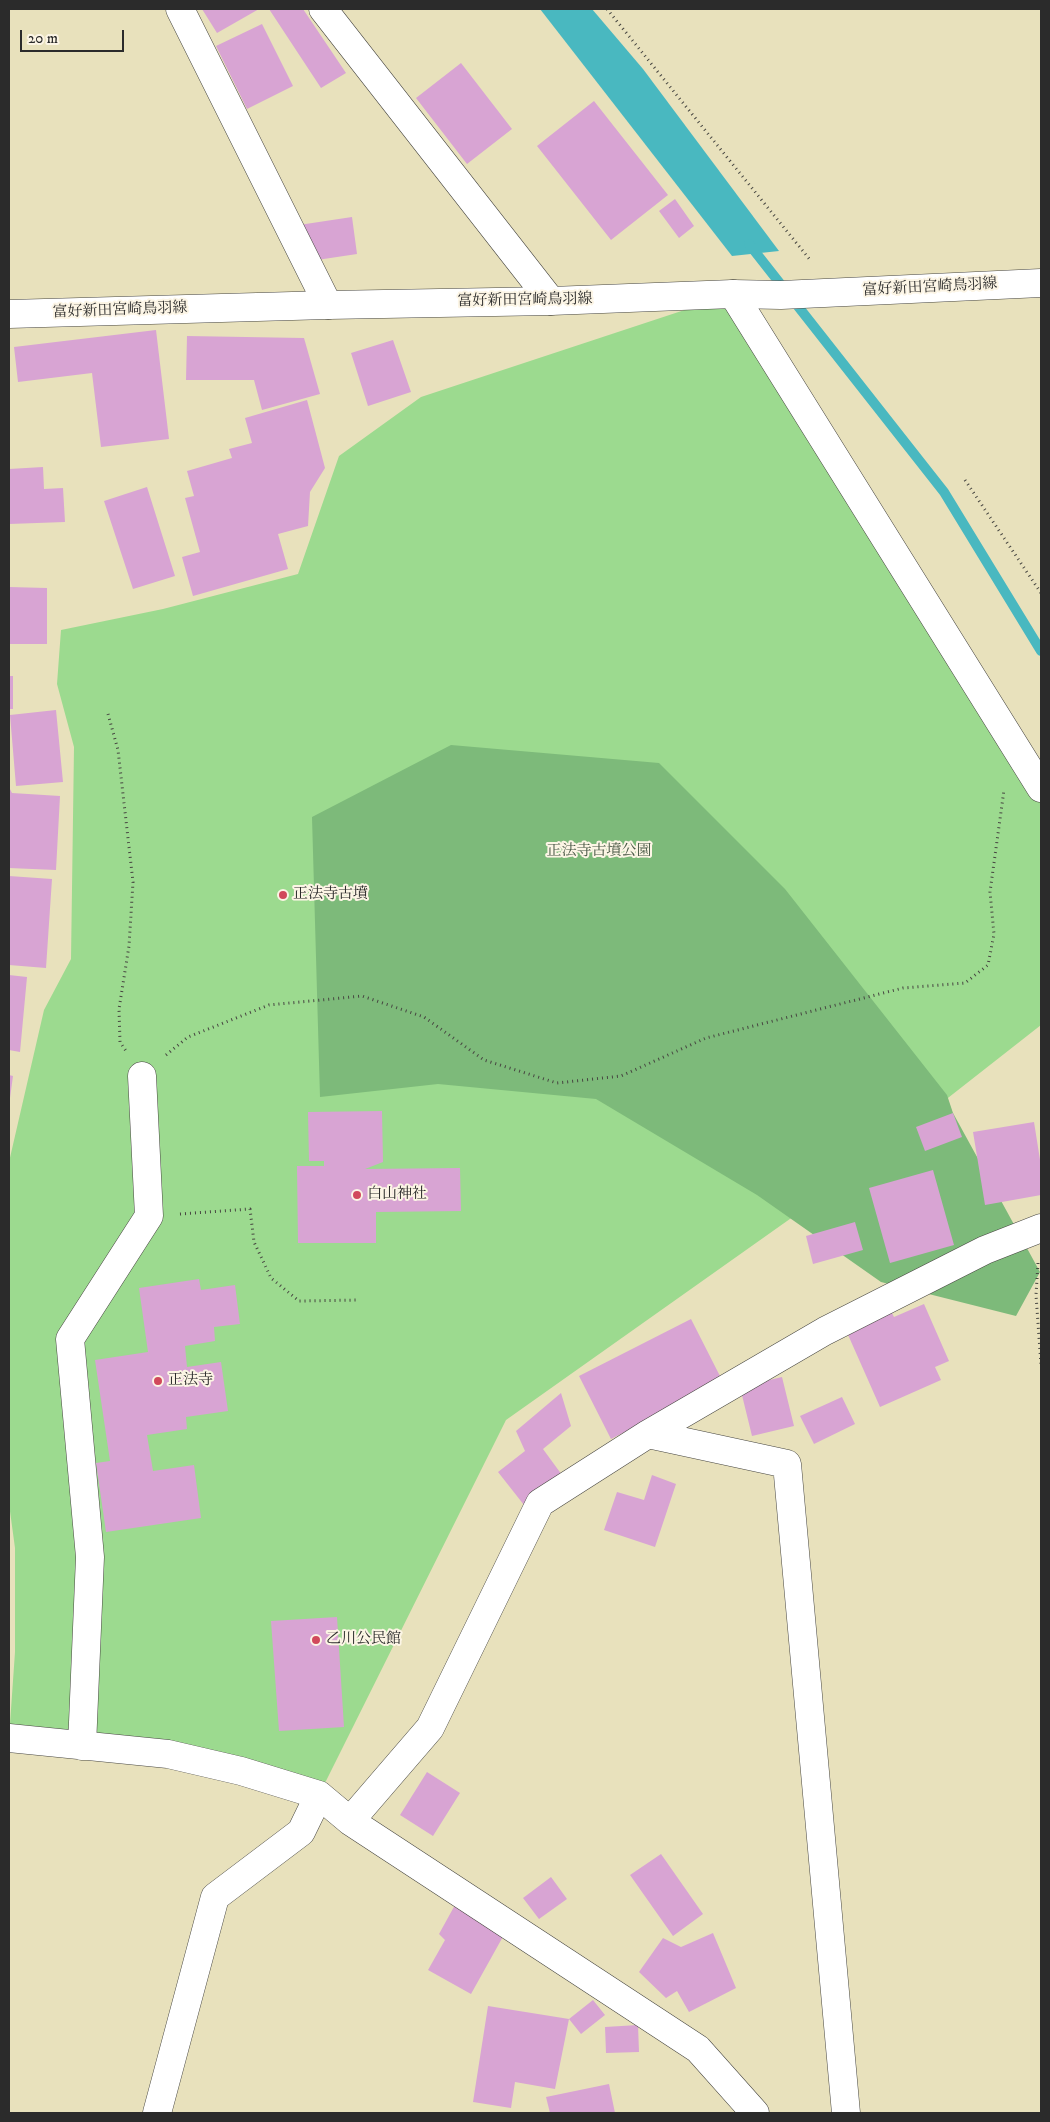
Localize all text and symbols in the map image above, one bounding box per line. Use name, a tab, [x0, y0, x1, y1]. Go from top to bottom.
scale bar	[22, 20, 126, 52]
text: 20 m	[28, 29, 58, 48]
street label: 富好新田宮崎鳥羽線	[862, 275, 998, 301]
street label: 富好新田宮崎鳥羽線	[457, 291, 593, 311]
street label: 富好新田宮崎鳥羽線	[52, 300, 188, 322]
park label: 正法寺古墳公園	[547, 843, 651, 861]
place label: 正法寺古墳	[293, 886, 368, 904]
marker: 正法寺古墳	[277, 889, 289, 901]
place label: 白山神社	[367, 1186, 427, 1204]
marker: 白山神社	[351, 1189, 363, 1201]
place label: 正法寺	[168, 1372, 213, 1390]
marker: 正法寺	[152, 1375, 164, 1387]
place label: 乙川公民館	[326, 1631, 401, 1649]
marker: 乙川公民館	[310, 1634, 322, 1646]

